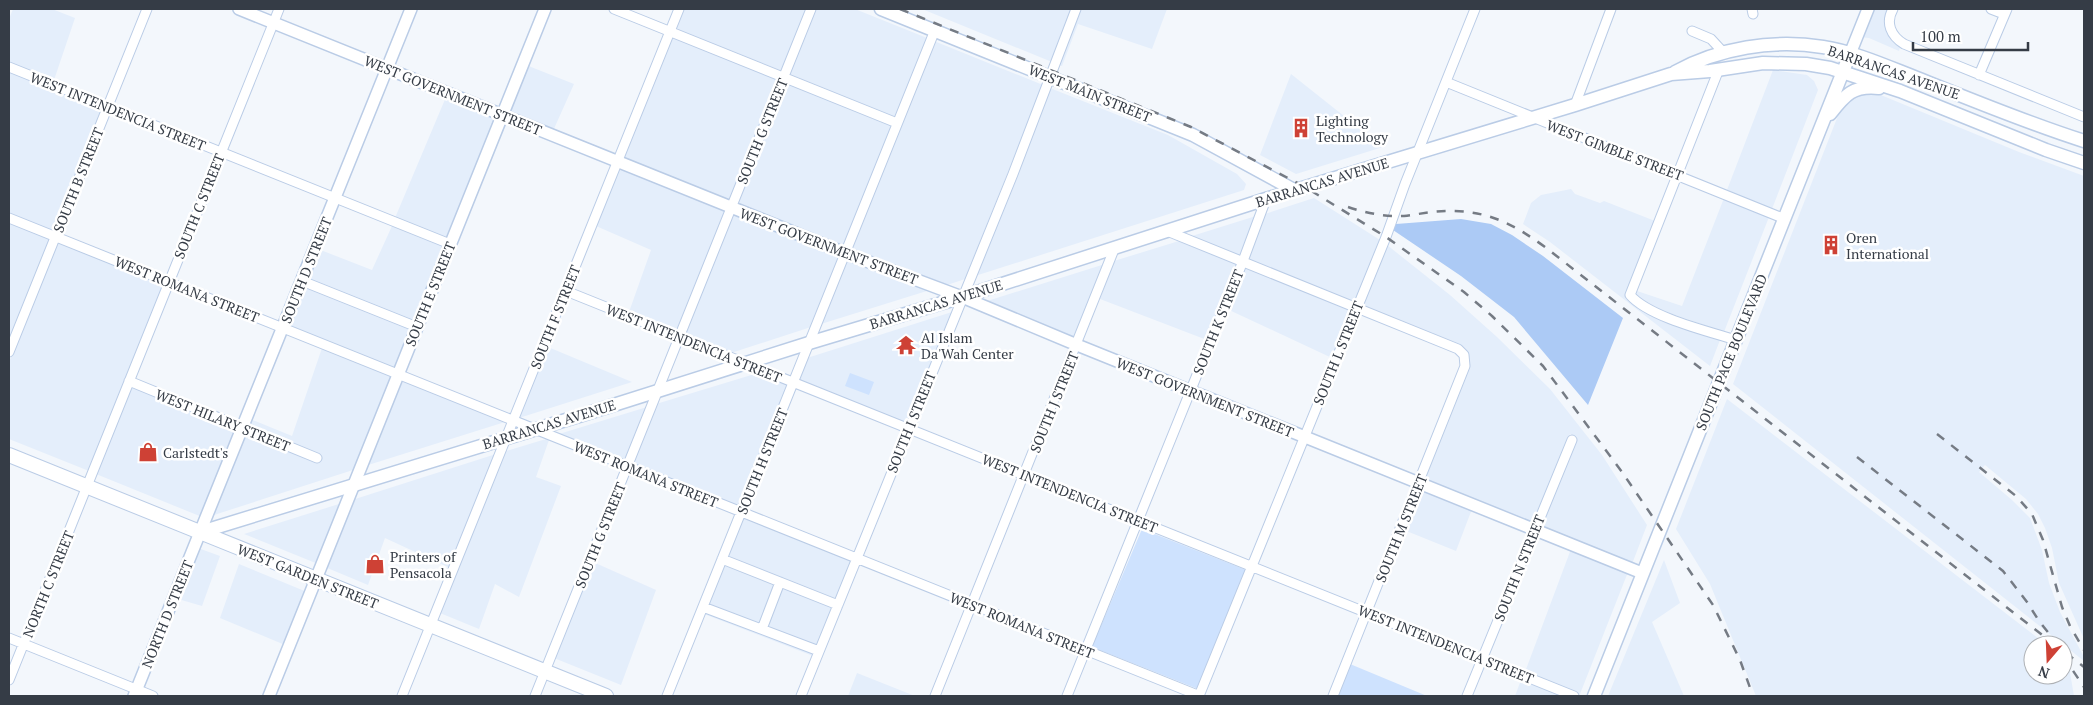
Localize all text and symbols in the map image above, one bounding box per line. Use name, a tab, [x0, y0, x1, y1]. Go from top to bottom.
scale bar	[1913, 20, 2028, 52]
text: 100 m	[1920, 26, 1961, 46]
street label: BARRANCAS AVENUE	[1825, 40, 1963, 104]
street label: WEST GOVERNMENT STREET	[361, 51, 545, 139]
street label: WEST MAIN STREET	[1026, 60, 1155, 126]
street label: WEST INTENDENCIA STREET	[27, 67, 209, 155]
street label: SOUTH G STREET	[732, 75, 792, 187]
place label: Lighting Technology	[1316, 111, 1389, 146]
street label: WEST GIMBLE STREET	[1544, 115, 1687, 185]
building icon: Lighting Technology	[1290, 117, 1312, 139]
street label: SOUTH B STREET	[48, 124, 108, 235]
street label: SOUTH C STREET	[169, 150, 229, 261]
street label: BARRANCAS AVENUE	[1253, 153, 1391, 211]
street label: WEST GOVERNMENT STREET	[737, 203, 921, 289]
street label: SOUTH D STREET	[276, 214, 336, 326]
place label: Oren International	[1846, 228, 1929, 263]
building icon: Oren International	[1820, 234, 1842, 256]
street label: SOUTH E STREET	[400, 239, 460, 349]
street label: WEST ROMANA STREET	[112, 251, 262, 327]
street label: SOUTH F STREET	[525, 262, 585, 372]
street label: SOUTH K STREET	[1188, 266, 1248, 377]
street label: SOUTH PACE BOULEVARD	[1691, 271, 1771, 433]
street label: BARRANCAS AVENUE	[867, 275, 1005, 333]
street label: SOUTH L STREET	[1308, 298, 1368, 408]
street label: WEST INTENDENCIA STREET	[603, 299, 785, 387]
place label: Al Islam Da'Wah Center	[921, 328, 1014, 363]
temple icon: Al Islam Da'Wah Center	[895, 334, 917, 356]
street label: SOUTH J STREET	[1025, 348, 1083, 456]
street label: WEST GOVERNMENT STREET	[1113, 353, 1297, 441]
street label: SOUTH I STREET	[882, 368, 940, 476]
street label: WEST HILARY STREET	[153, 384, 293, 456]
street label: BARRANCAS AVENUE	[480, 395, 618, 453]
street label: SOUTH H STREET	[732, 405, 792, 517]
street label: WEST ROMANA STREET	[571, 436, 721, 512]
shop icon: Carlstedt's	[137, 441, 159, 463]
place label: Carlstedt's	[163, 443, 228, 462]
street label: WEST INTENDENCIA STREET	[979, 449, 1161, 537]
street label: SOUTH M STREET	[1371, 471, 1431, 585]
street label: SOUTH G STREET	[570, 479, 630, 591]
street label: SOUTH N STREET	[1489, 512, 1549, 624]
street label: NORTH C STREET	[18, 527, 78, 640]
street label: WEST GARDEN STREET	[235, 539, 382, 613]
place label: Printers of Pensacola	[390, 547, 457, 582]
shop icon: Printers of Pensacola	[364, 553, 386, 575]
street label: NORTH D STREET	[137, 557, 197, 671]
street label: WEST ROMANA STREET	[947, 587, 1097, 663]
street label: WEST INTENDENCIA STREET	[1355, 600, 1537, 688]
north arrow	[2023, 635, 2073, 685]
text: N	[2035, 662, 2052, 683]

